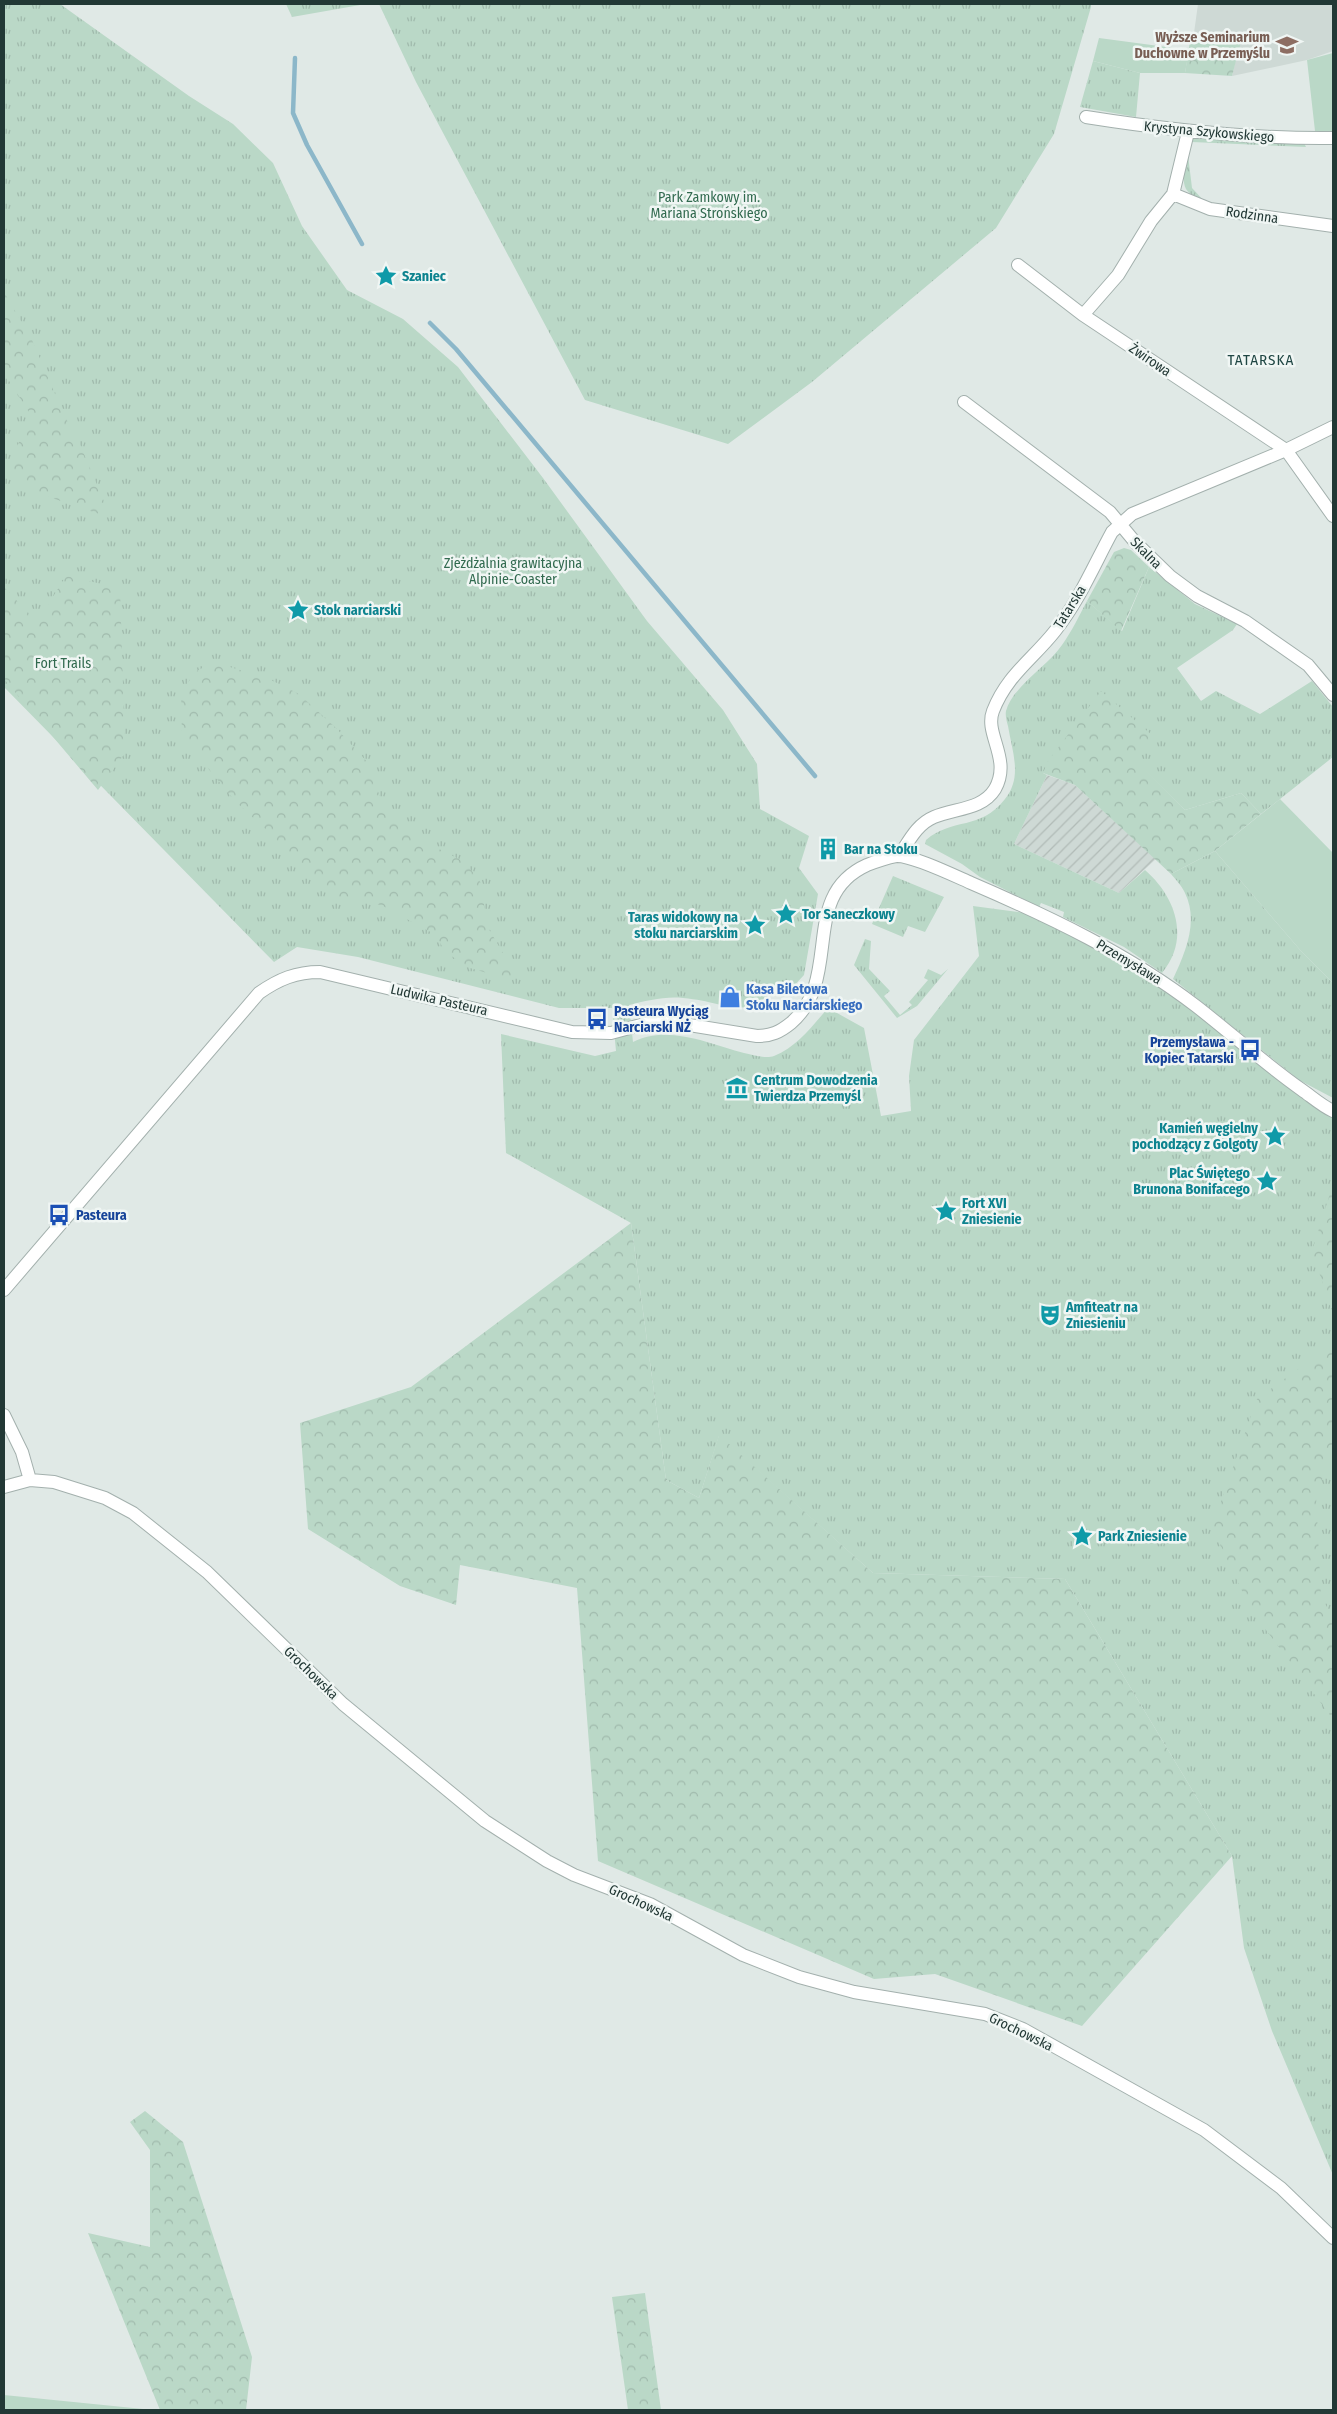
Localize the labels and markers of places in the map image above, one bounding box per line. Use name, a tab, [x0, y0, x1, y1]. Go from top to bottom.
place label: Wyższe Seminarium Duchowne w Przemyślu	[1134, 29, 1270, 62]
school or university icon: Wyższe Seminarium Duchowne w Przemyślu	[1274, 32, 1300, 58]
place icon: Szaniec	[373, 263, 399, 289]
place label: Szaniec	[402, 268, 447, 285]
place icon: Stok narciarski	[285, 597, 311, 623]
place label: Stok narciarski	[314, 602, 401, 619]
building icon: Bar na Stoku	[815, 836, 841, 862]
place label: Bar na Stoku	[844, 841, 918, 858]
place icon: Tor Saneczkowy	[773, 901, 799, 927]
place label: Tor Saneczkowy	[802, 906, 895, 923]
place label: Taras widokowy na stoku narciarskim	[628, 909, 738, 942]
place icon: Taras widokowy na stoku narciarskim	[742, 912, 768, 938]
place label: Kasa Biletowa Stoku Narciarskiego	[746, 981, 863, 1014]
shop icon: Kasa Biletowa Stoku Narciarskiego	[717, 984, 743, 1010]
place label: Pasteura Wyciąg Narciarski NŻ	[614, 1003, 709, 1036]
bus stop icon: Pasteura Wyciąg Narciarski NŻ	[584, 1006, 610, 1032]
place label: Przemysława - Kopiec Tatarski	[1145, 1034, 1234, 1067]
bus stop icon: Przemysława - Kopiec Tatarski	[1237, 1037, 1263, 1063]
place label: Centrum Dowodzenia Twierdza Przemyśl	[754, 1072, 878, 1105]
museum icon: Centrum Dowodzenia Twierdza Przemyśl	[724, 1075, 750, 1101]
place label: Kamień węgielny pochodzący z Golgoty	[1132, 1120, 1258, 1153]
place icon: Kamień węgielny pochodzący z Golgoty	[1262, 1123, 1288, 1149]
place label: Plac Świętego Brunona Bonifacego	[1133, 1164, 1251, 1198]
place icon: Plac Świętego Brunona Bonifacego	[1254, 1168, 1280, 1194]
place label: Fort XVI Zniesienie	[962, 1195, 1022, 1228]
place icon: Fort XVI Zniesienie	[933, 1198, 959, 1224]
bus stop icon: Pasteura	[46, 1202, 72, 1228]
place label: Pasteura	[76, 1207, 127, 1224]
place label: Amfiteatr na Zniesieniu	[1065, 1299, 1138, 1332]
theatre icon: Amfiteatr na Zniesieniu	[1037, 1302, 1063, 1328]
place icon: Park Zniesienie	[1069, 1523, 1095, 1549]
place label: Park Zniesienie	[1098, 1528, 1187, 1545]

